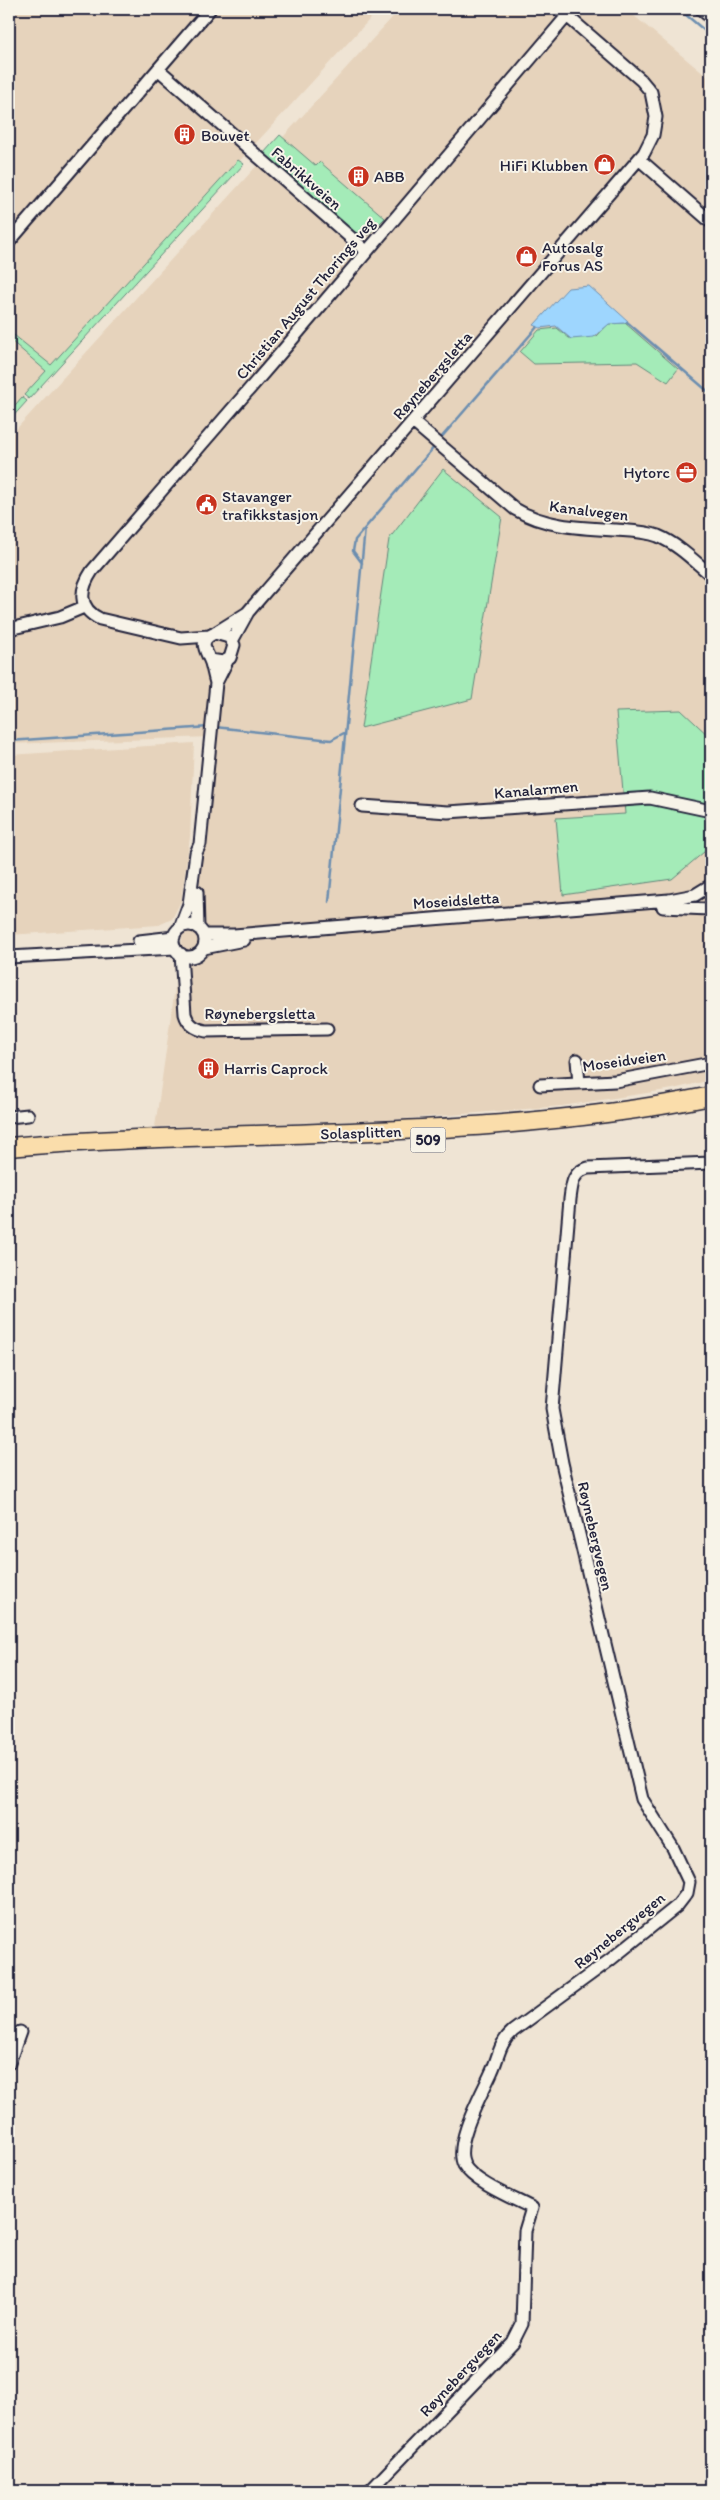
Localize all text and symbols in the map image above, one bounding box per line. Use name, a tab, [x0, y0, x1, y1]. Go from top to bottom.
building icon: Bouvet	[173, 123, 197, 147]
place label: Bouvet	[201, 126, 249, 145]
street label: Fabrikkveien	[268, 143, 346, 214]
shop icon: HiFi Klubben	[592, 153, 616, 177]
place label: HiFi Klubben	[500, 156, 588, 175]
building icon: ABB	[346, 164, 370, 188]
place label: ABB	[374, 167, 405, 186]
street label: Christian August Thorings veg	[232, 213, 379, 383]
place label: Autosalg Forus AS	[542, 238, 604, 275]
shop icon: Autosalg Forus AS	[514, 244, 538, 268]
street label: Røynebergsletta	[389, 327, 476, 424]
office icon: Hytorc	[674, 460, 698, 484]
place label: Hytorc	[623, 463, 670, 482]
place label: Stavanger trafikkstasjon	[222, 487, 318, 524]
public building icon: Stavanger trafikkstasjon	[194, 493, 218, 517]
street label: Kanalvegen	[548, 496, 630, 525]
street label: Kanalarmen	[493, 776, 579, 803]
street label: Moseidsletta	[412, 888, 500, 913]
street label: Røynebergsletta	[204, 1004, 316, 1023]
street label: Moseidveien	[581, 1045, 667, 1076]
building icon: Harris Caprock	[196, 1056, 220, 1080]
place label: Harris Caprock	[224, 1059, 328, 1078]
street label: Solasplitten	[320, 1122, 402, 1143]
road number: 509	[410, 1128, 446, 1152]
street label: Røynebergvegen	[574, 1480, 617, 1593]
street label: Røynebergvegen	[570, 1888, 669, 1973]
street label: Røynebergvegen	[415, 2326, 506, 2421]

